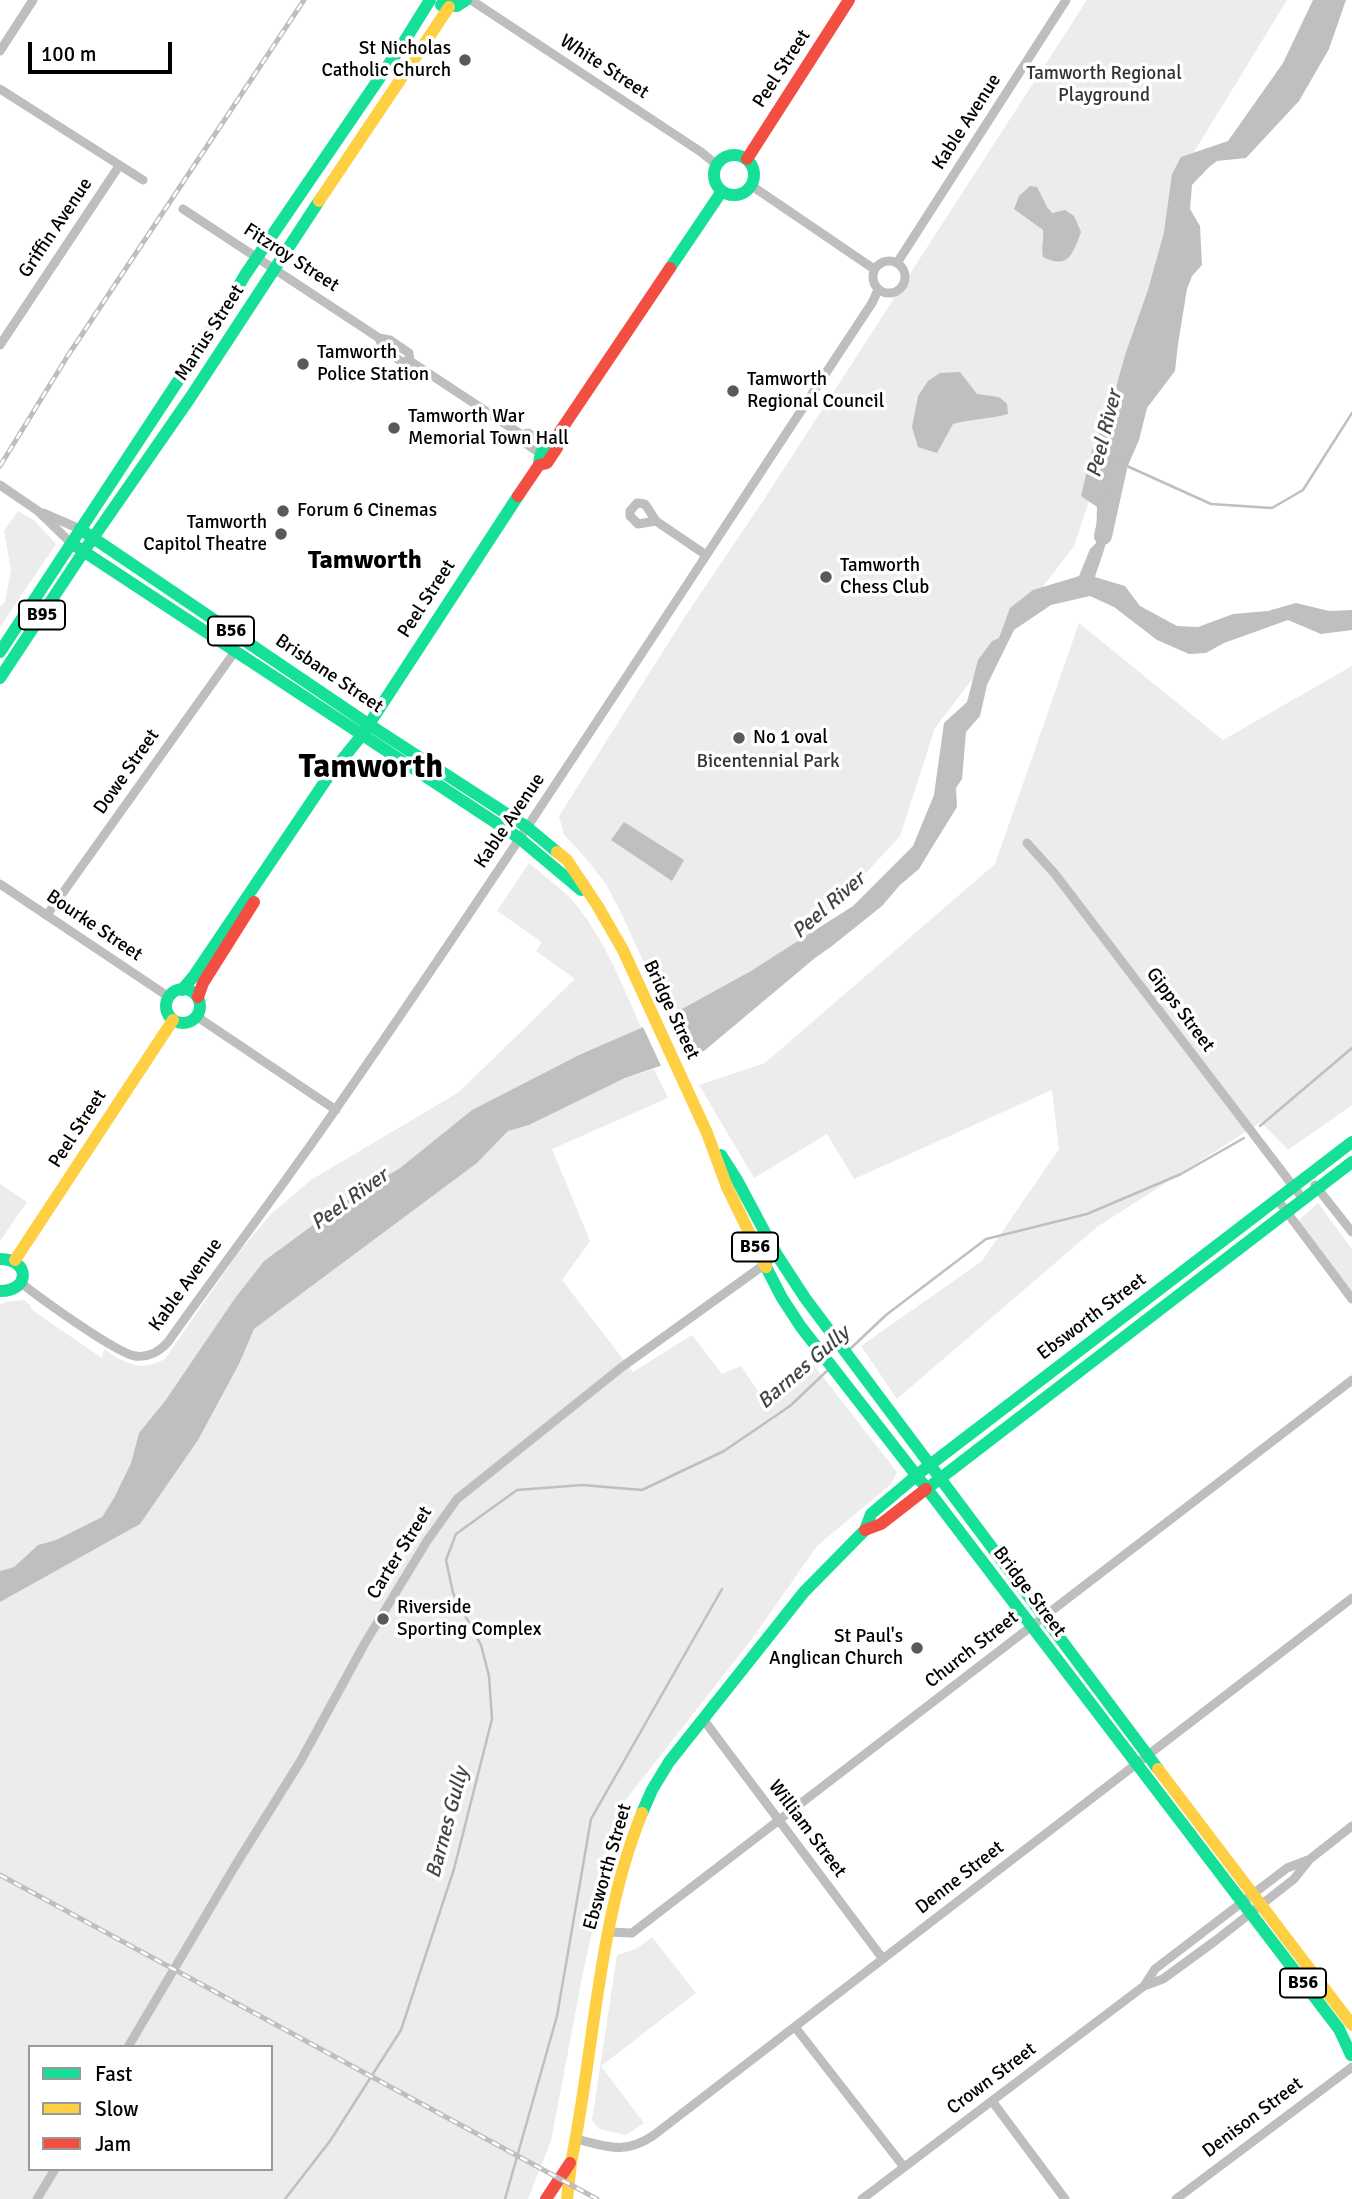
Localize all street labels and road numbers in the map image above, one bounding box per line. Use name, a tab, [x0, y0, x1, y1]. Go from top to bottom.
street label: Peel Street	[748, 26, 816, 112]
street label: White Street	[555, 30, 653, 104]
street label: Kable Avenue	[928, 70, 1006, 174]
street label: Griffin Avenue	[14, 174, 98, 282]
street label: Fitzroy Street	[239, 219, 343, 297]
street label: Marius Street	[171, 281, 249, 385]
street label: Peel Street	[393, 556, 461, 642]
road number: B95	[19, 600, 65, 630]
road number: B56	[208, 616, 254, 646]
street label: Brisbane Street	[271, 630, 387, 718]
street label: Dowe Street	[89, 725, 165, 819]
street label: Kable Avenue	[470, 769, 550, 873]
street label: Bourke Street	[42, 885, 146, 967]
street label: Bridge Street	[638, 957, 704, 1063]
street label: Gipps Street	[1141, 963, 1219, 1057]
street label: Peel Street	[44, 1086, 112, 1172]
road number: B56	[732, 1232, 778, 1262]
street label: Kable Avenue	[145, 1234, 227, 1336]
street label: Ebsworth Street	[1033, 1269, 1151, 1365]
street label: Carter Street	[363, 1502, 437, 1604]
street label: Bridge Street	[988, 1542, 1070, 1642]
street label: Church Street	[921, 1607, 1023, 1693]
street label: William Street	[763, 1776, 851, 1882]
street label: Ebsworth Street	[579, 1801, 637, 1933]
street label: Denne Street	[911, 1836, 1009, 1920]
road number: B56	[1280, 1968, 1326, 1997]
street label: Crown Street	[943, 2038, 1041, 2120]
street label: Denison Street	[1198, 2073, 1308, 2163]

